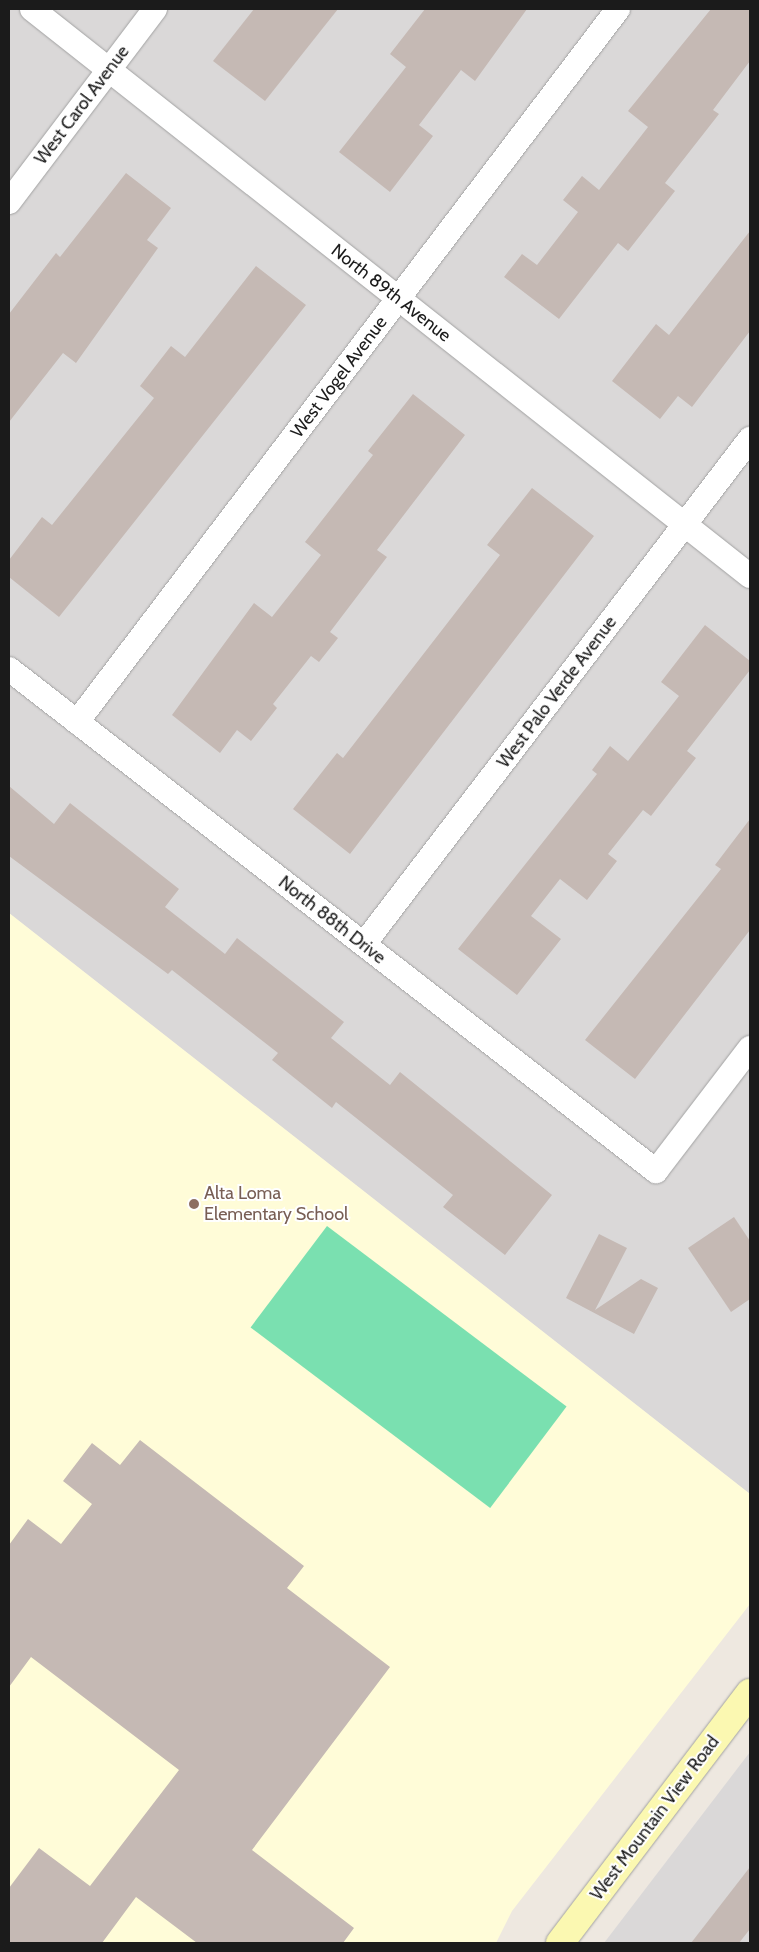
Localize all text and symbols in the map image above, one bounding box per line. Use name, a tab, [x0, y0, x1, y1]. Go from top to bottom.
street label: West Carol Avenue	[30, 41, 134, 169]
street label: North 89th Avenue	[327, 240, 455, 346]
street label: West Vogel Avenue	[286, 312, 392, 442]
street label: West Palo Verde Avenue	[493, 612, 621, 772]
street label: North 88th Drive	[274, 871, 390, 969]
place label: Alta Loma Elementary School	[204, 1183, 348, 1226]
marker: Alta Loma Elementary School	[188, 1198, 200, 1210]
street label: West Mountain View Road	[586, 1732, 724, 1904]

